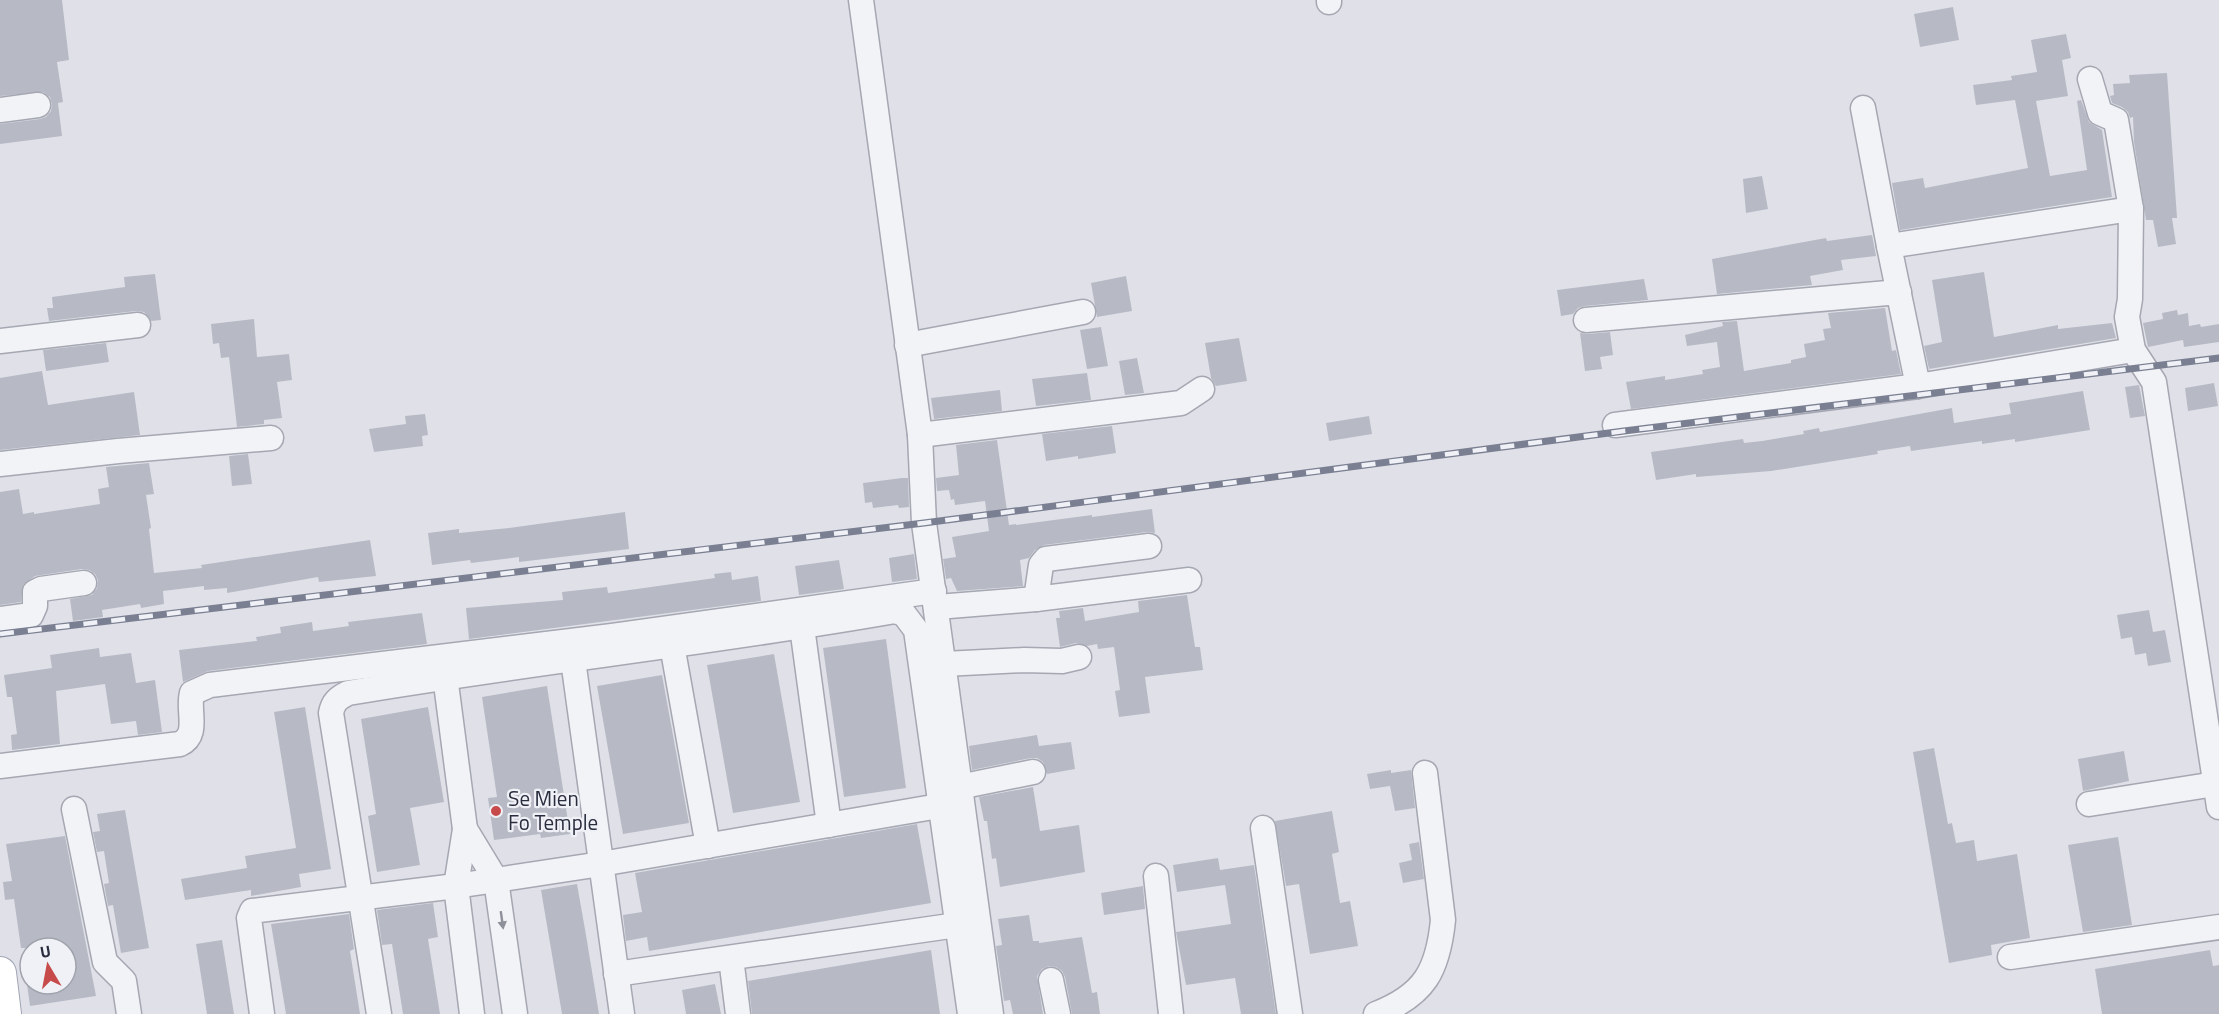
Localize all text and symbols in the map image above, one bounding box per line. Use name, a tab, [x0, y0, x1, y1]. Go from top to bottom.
place label: Se Mien Fo Temple	[508, 782, 598, 838]
marker: Se Mien Fo Temple	[489, 804, 503, 818]
one-way arrow	[497, 911, 506, 930]
north arrow	[18, 936, 78, 996]
text: U	[38, 939, 53, 964]

